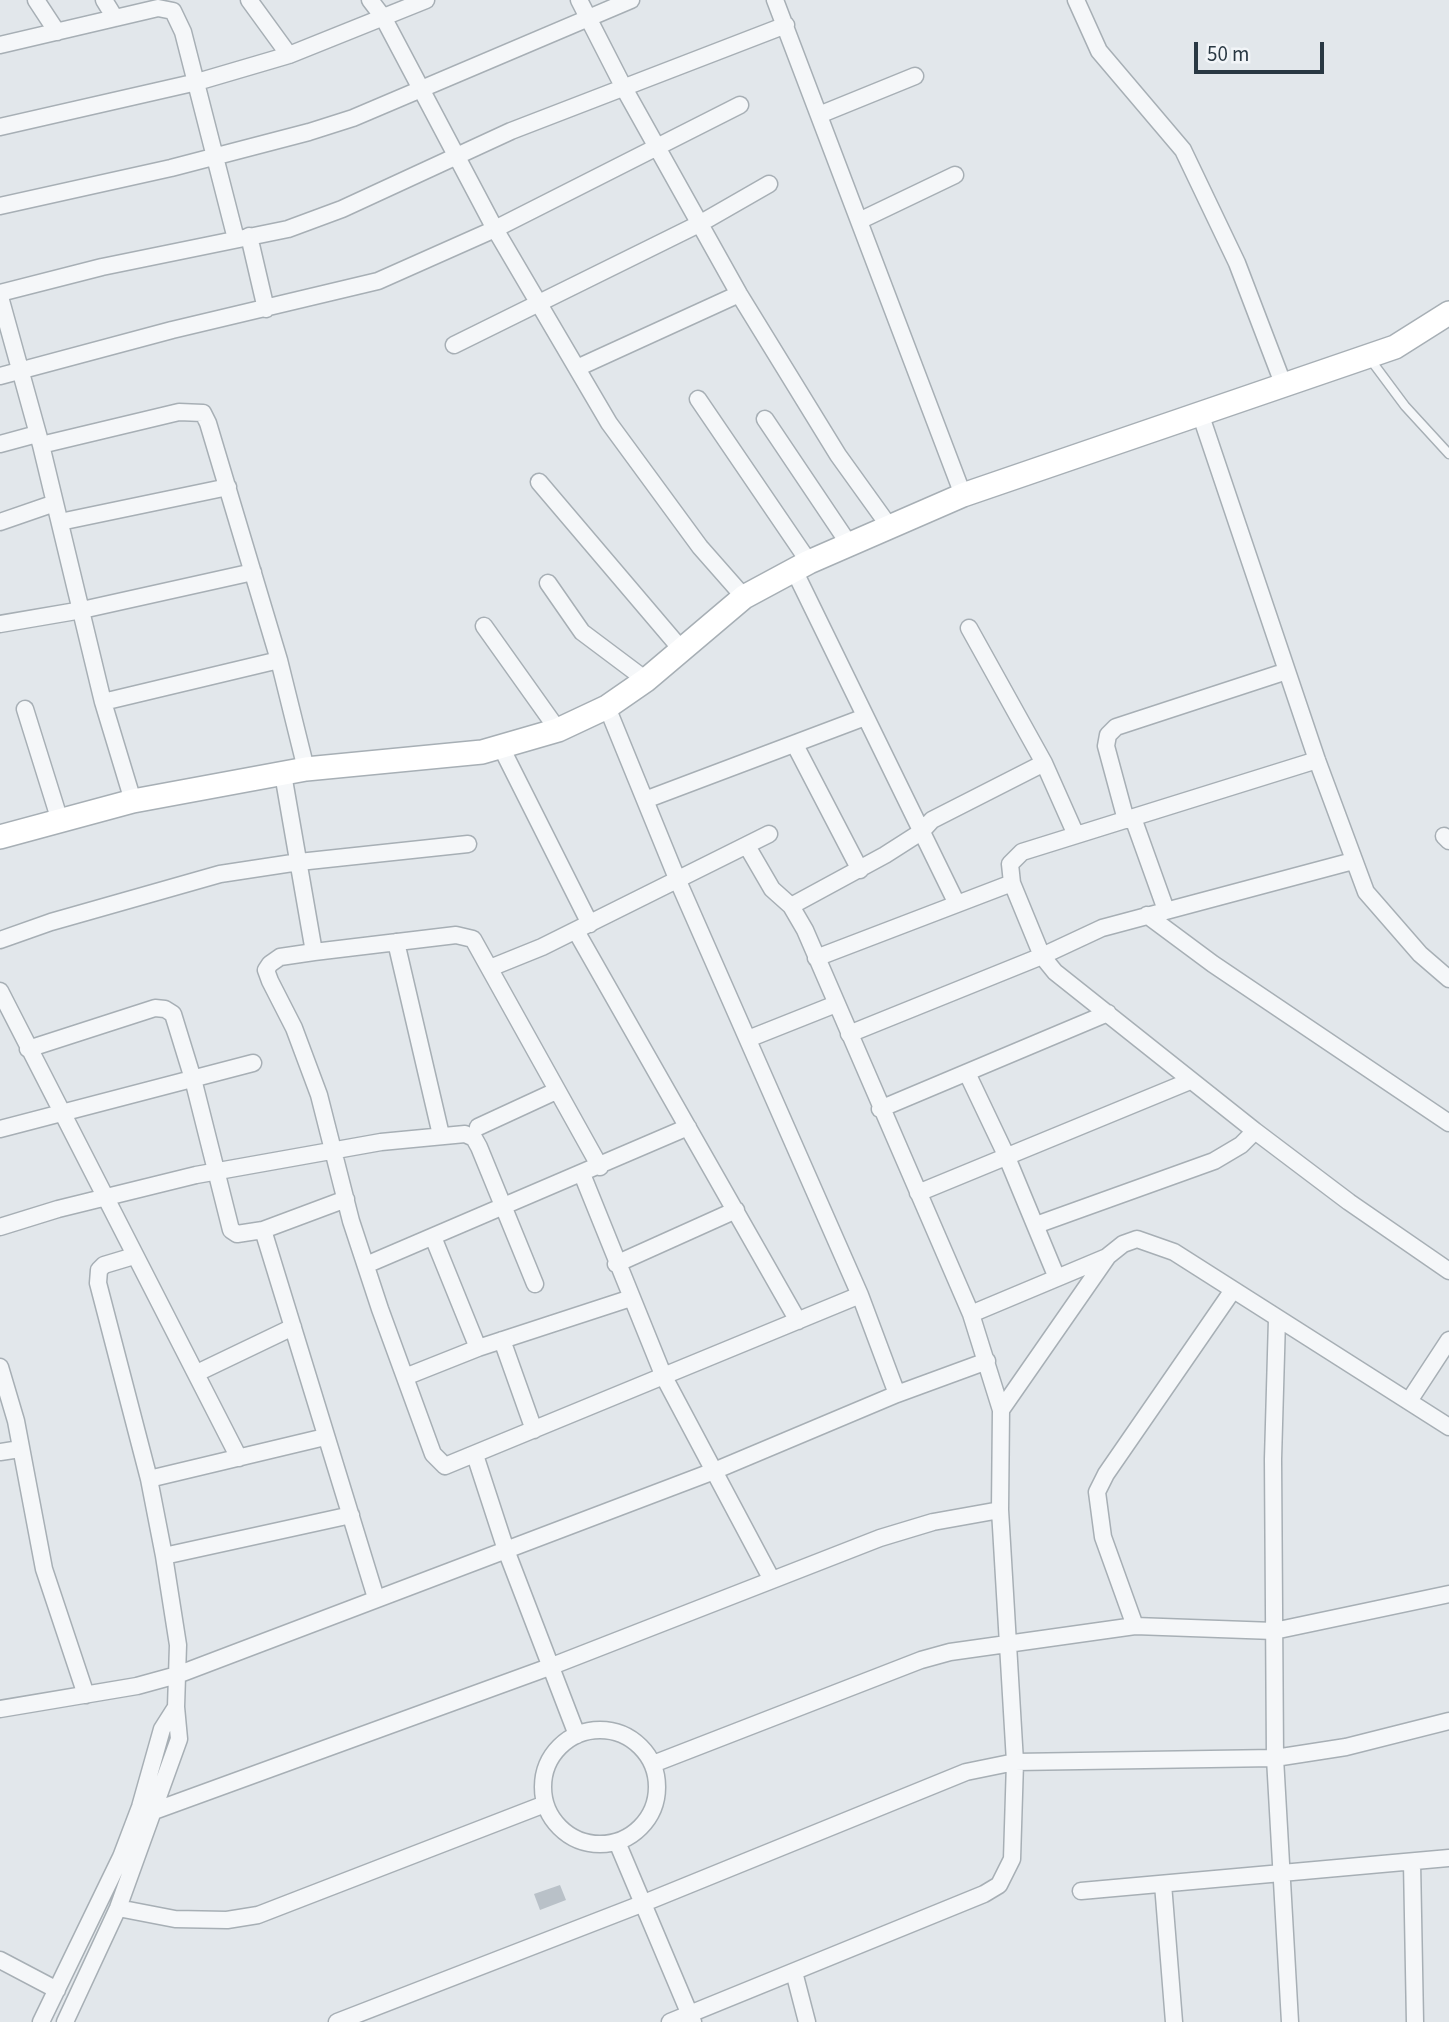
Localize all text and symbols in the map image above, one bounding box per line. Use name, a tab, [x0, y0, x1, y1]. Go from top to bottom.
scale bar	[1197, 28, 1326, 72]
text: 50 m	[1207, 39, 1249, 69]

